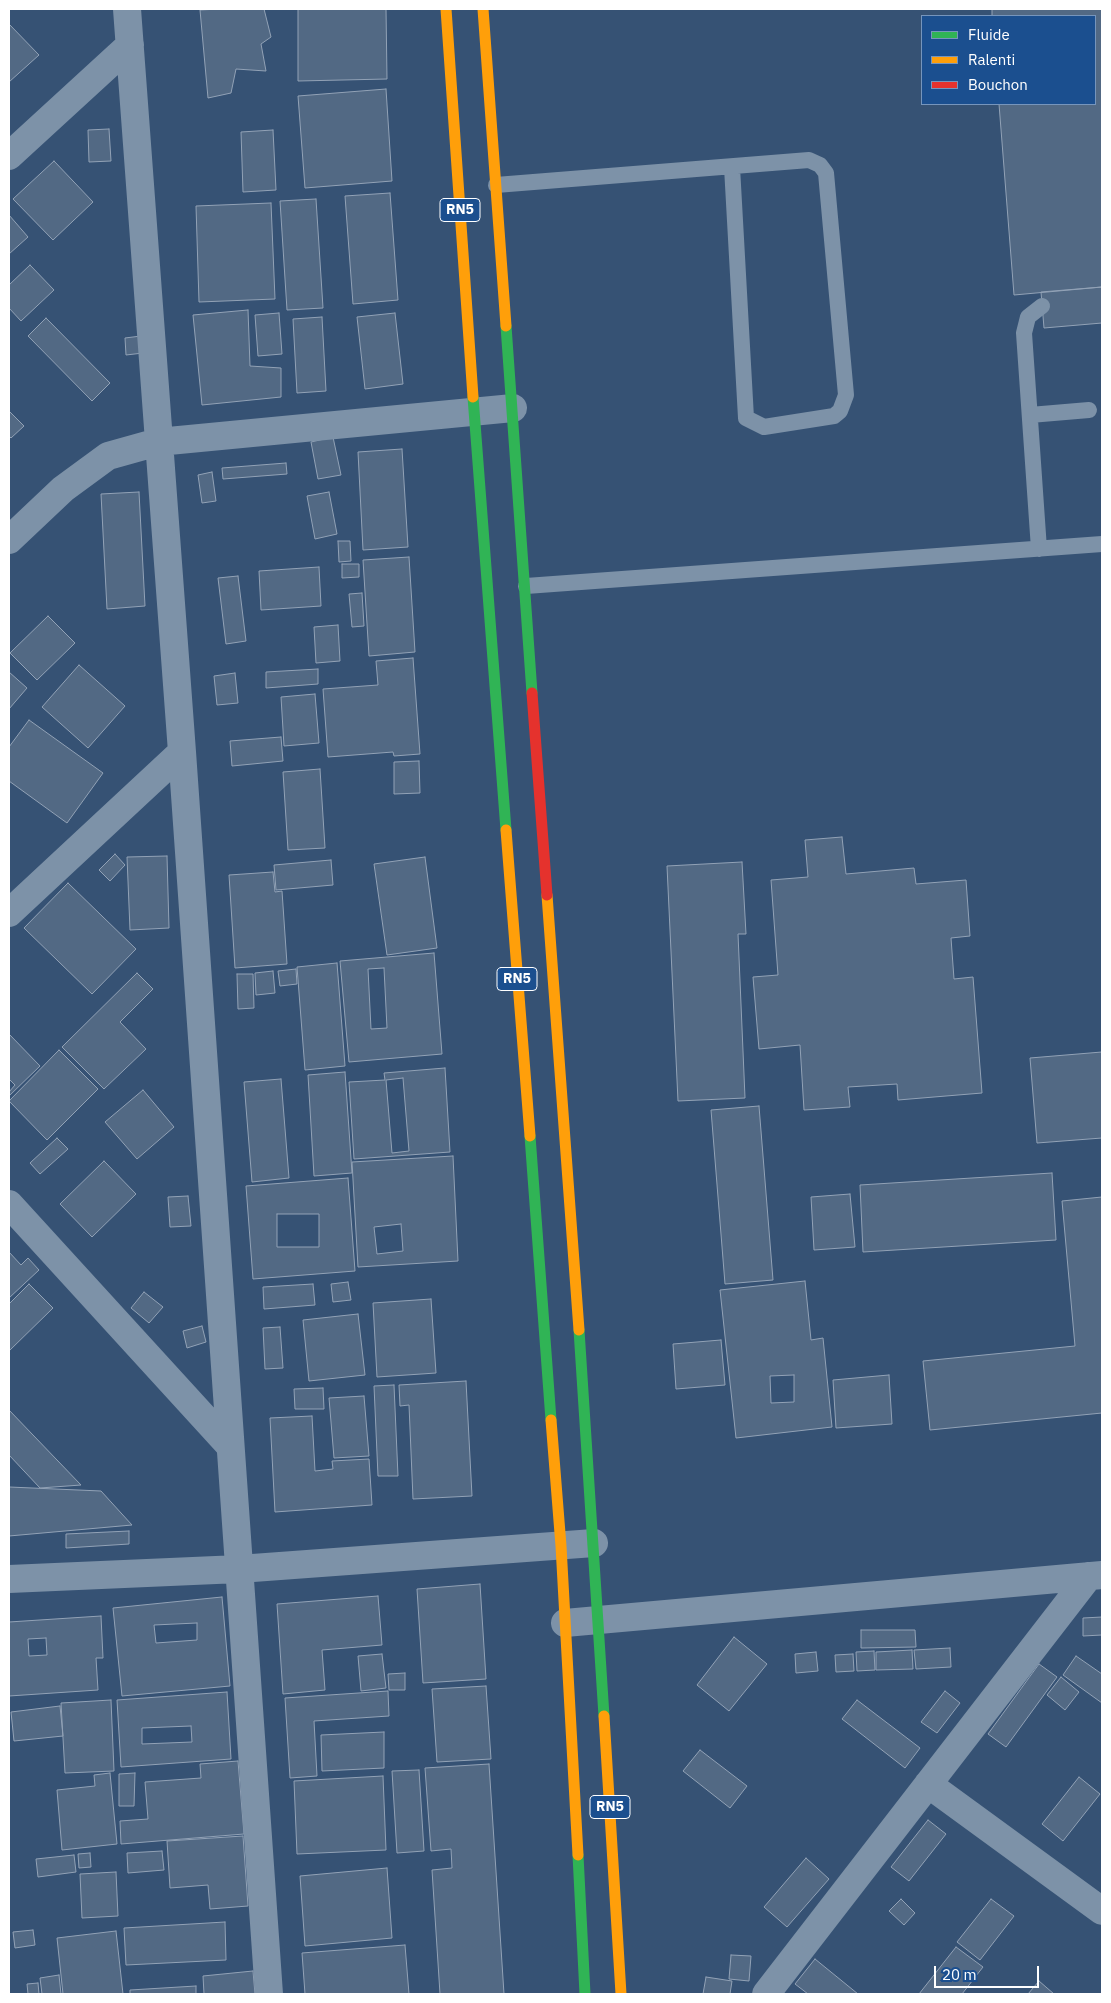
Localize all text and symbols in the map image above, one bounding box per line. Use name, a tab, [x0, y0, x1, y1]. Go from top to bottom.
legend	[921, 15, 1096, 105]
text: Fluide	[968, 25, 1010, 44]
text: Ralenti	[968, 50, 1015, 69]
text: Bouchon	[968, 75, 1028, 94]
road number: RN5	[440, 198, 480, 222]
road number: RN5	[497, 968, 537, 991]
road number: RN5	[590, 1795, 630, 1818]
scale bar	[936, 1956, 1041, 1988]
text: 20 m	[942, 1965, 977, 1984]

